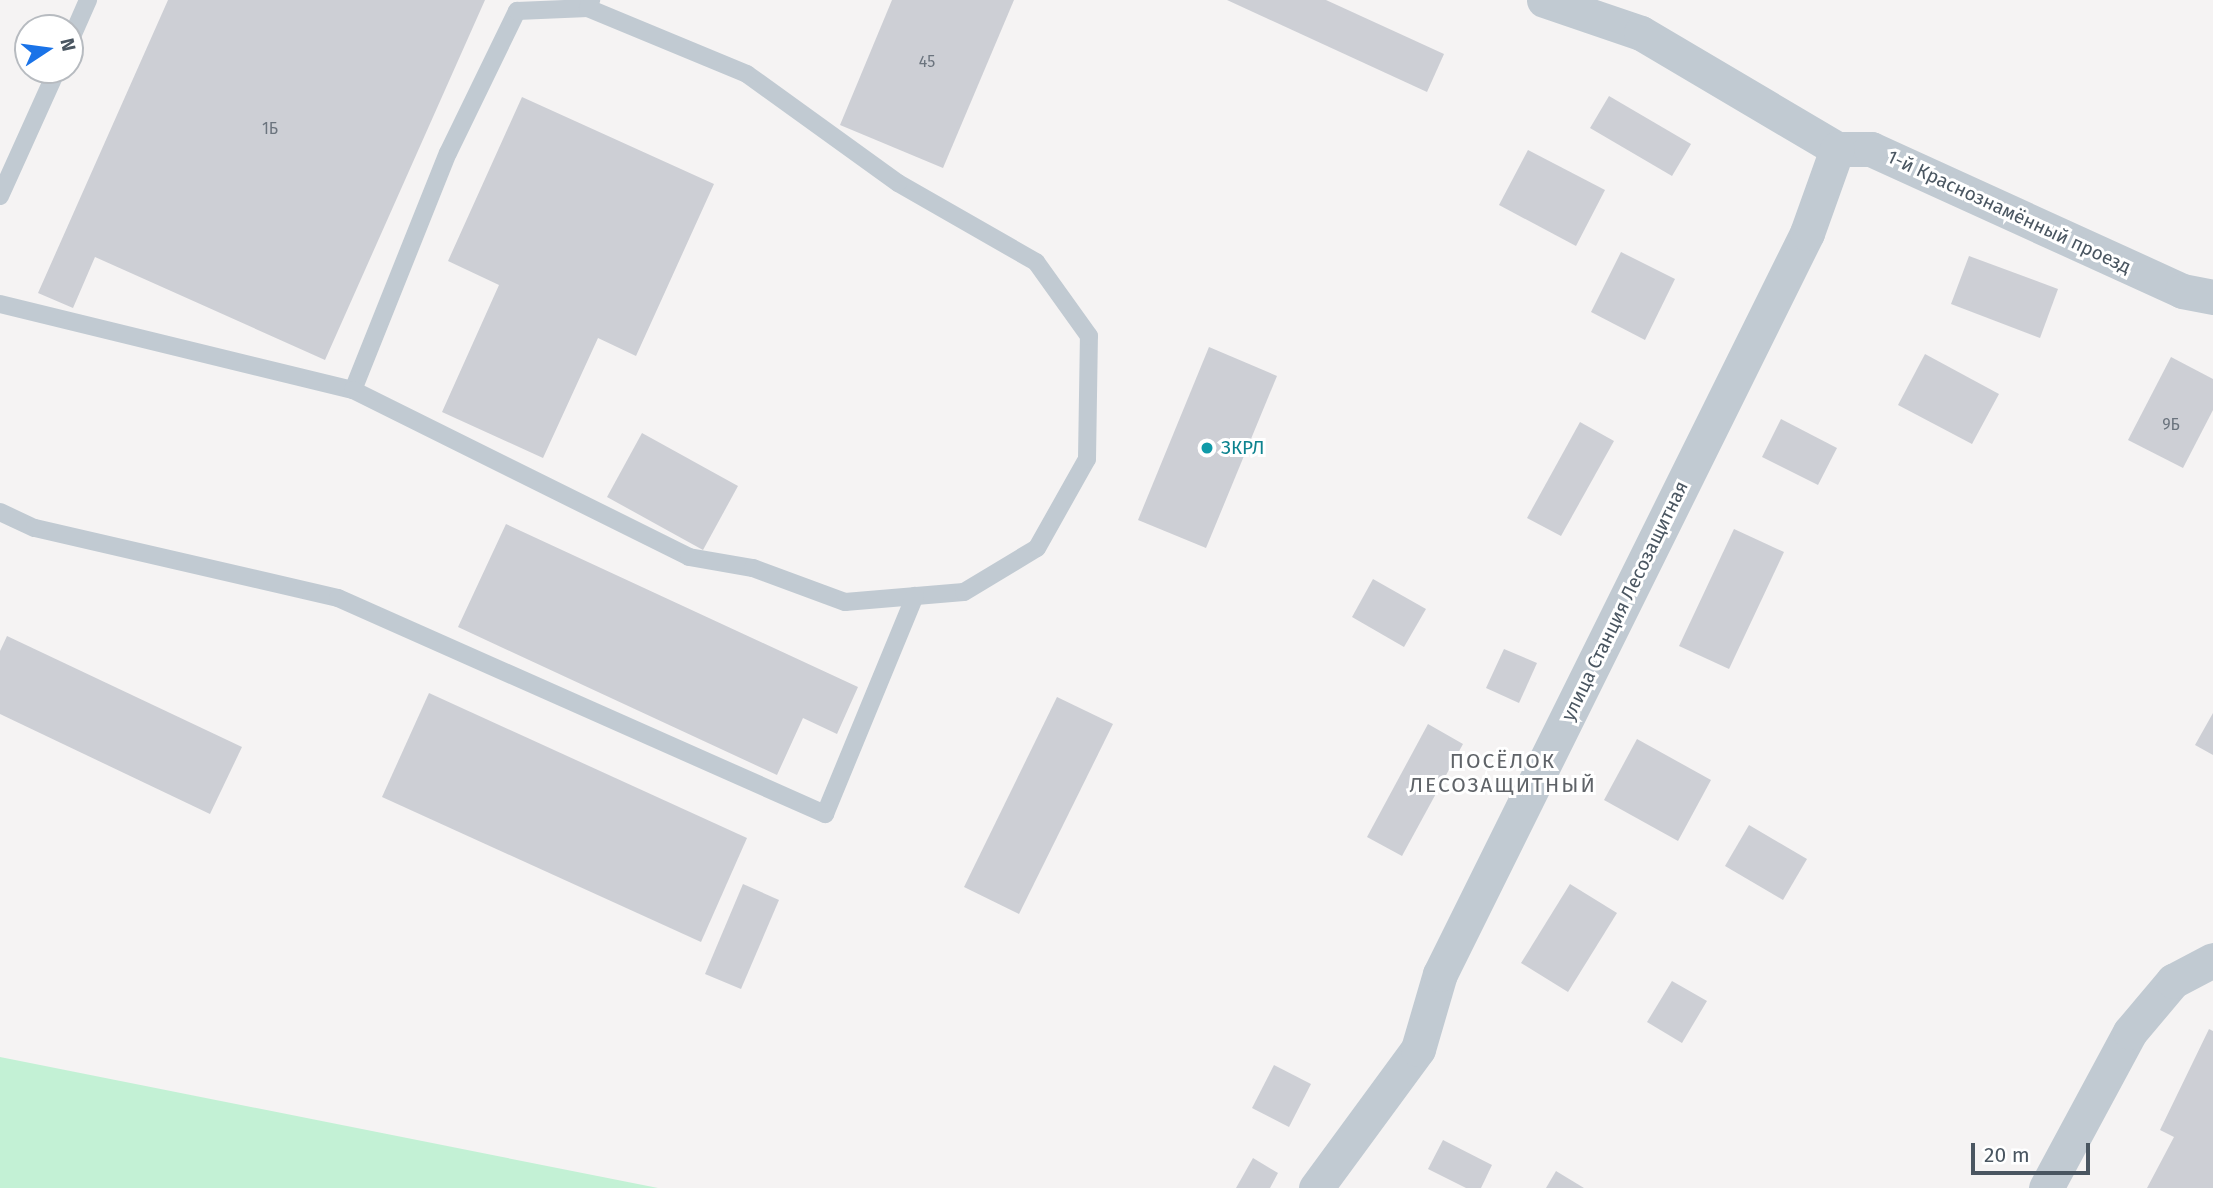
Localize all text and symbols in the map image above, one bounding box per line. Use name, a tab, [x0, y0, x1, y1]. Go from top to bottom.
north arrow	[14, 14, 84, 84]
text: N	[55, 36, 81, 53]
house number: 45	[919, 52, 935, 72]
house number: 1Б	[262, 119, 278, 139]
street label: 1-й Краснознамённый проезд	[1883, 145, 2135, 279]
house number: 9Б	[2162, 415, 2180, 435]
place label: ЗКРЛ	[1221, 437, 1265, 459]
marker: ЗКРЛ	[1199, 440, 1215, 456]
street label: улица Станция Лесозащитная	[1557, 477, 1693, 725]
district label: ПОСЁЛОК ЛЕСОЗАЩИТНЫЙ	[1411, 748, 1595, 798]
scale bar	[1975, 1128, 2094, 1172]
text: 20 m	[1984, 1142, 2030, 1168]

